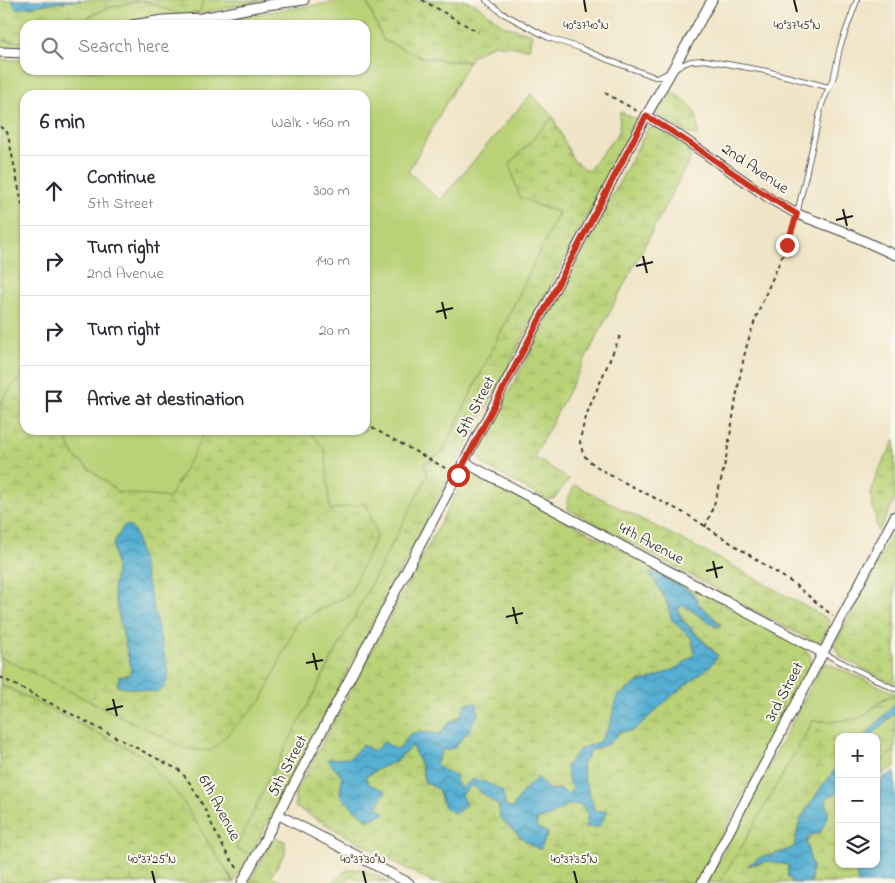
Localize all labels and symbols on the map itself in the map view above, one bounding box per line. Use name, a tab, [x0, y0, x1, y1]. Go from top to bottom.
text: 40°37'40"N	[563, 17, 609, 35]
text: 40°37'45"N	[773, 17, 821, 35]
street label: 2nd Avenue	[717, 138, 794, 201]
route end	[776, 234, 799, 257]
street label: 5th Street	[450, 371, 502, 442]
route start	[447, 464, 470, 487]
street label: 4th Avenue	[614, 517, 689, 572]
street label: 3rd Street	[759, 657, 811, 726]
street label: 5th Street	[262, 730, 314, 801]
street label: 6th Avenue	[192, 771, 247, 846]
text: 40°37'25"N	[128, 851, 176, 869]
text: 40°37'30"N	[340, 851, 386, 869]
text: 40°37'35"N	[550, 851, 598, 869]

